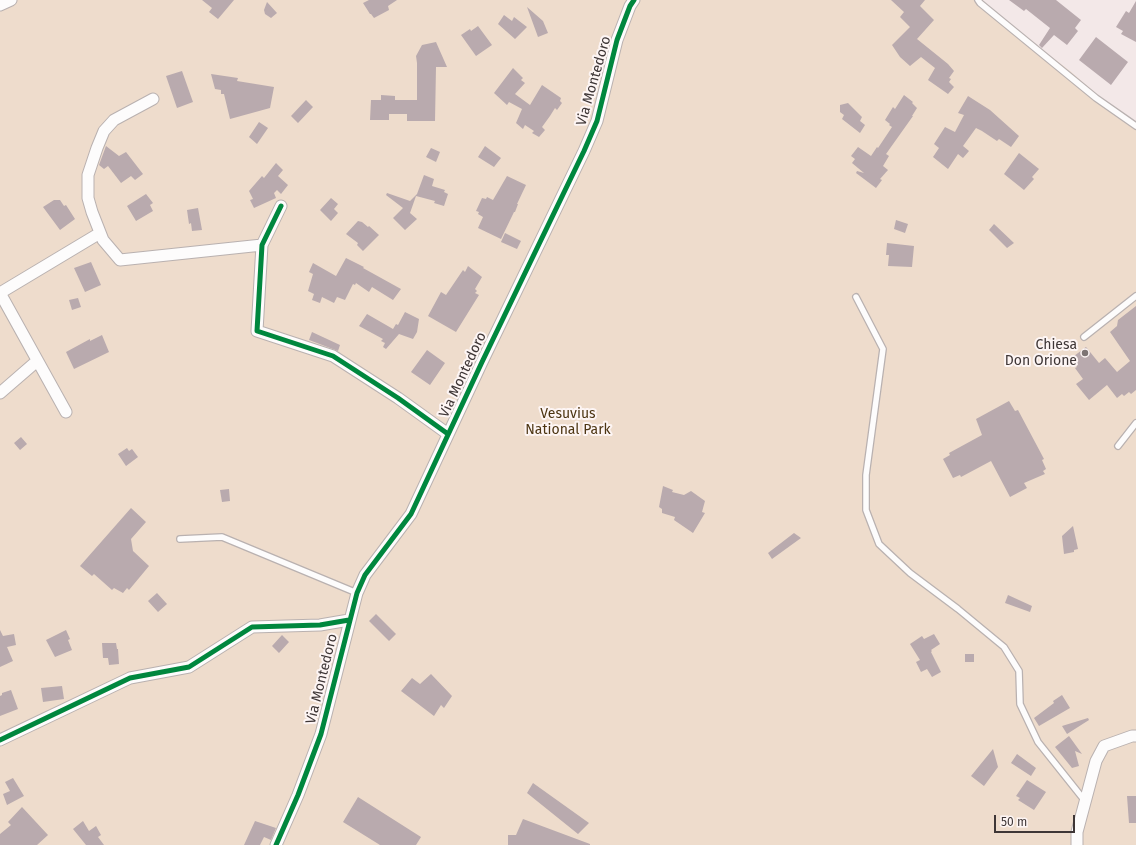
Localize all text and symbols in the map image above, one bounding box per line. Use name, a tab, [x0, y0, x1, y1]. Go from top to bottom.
street label: Via Montedoro	[573, 34, 615, 128]
street label: Via Montedoro	[436, 330, 490, 420]
place label: Chiesa Don Orione	[1005, 337, 1077, 370]
marker: Chiesa Don Orione	[1080, 348, 1090, 358]
park label: Vesuvius National Park	[525, 406, 611, 438]
street label: Via Montedoro	[303, 632, 341, 726]
scale bar	[996, 807, 1077, 833]
text: 50 m	[1001, 815, 1027, 829]

